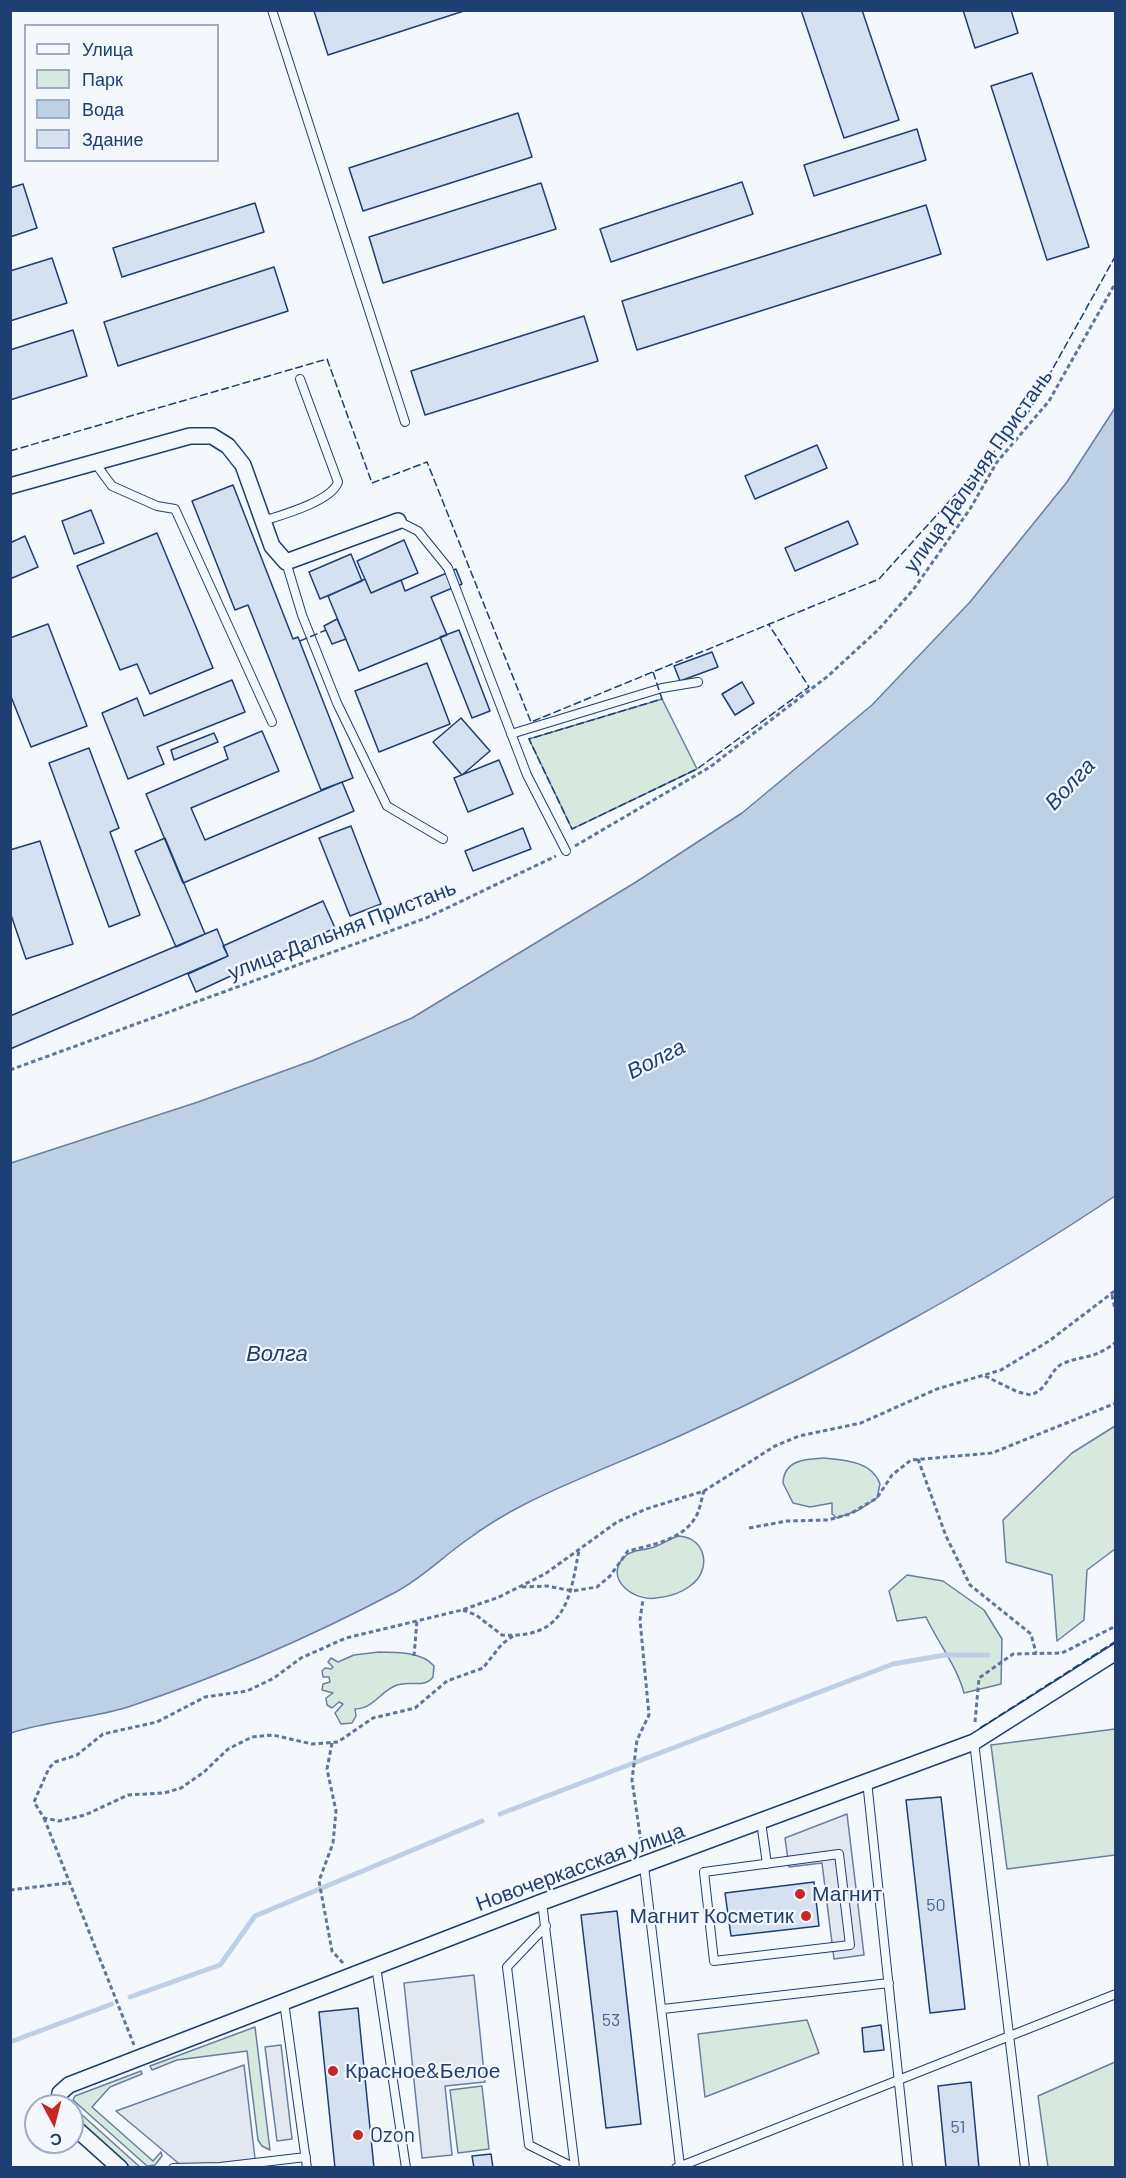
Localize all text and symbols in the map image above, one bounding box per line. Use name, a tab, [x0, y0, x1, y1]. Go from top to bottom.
legend	[24, 24, 219, 162]
text: Улица	[82, 38, 133, 60]
text: Парк	[82, 68, 123, 90]
text: Вода	[82, 98, 124, 120]
text: Здание	[82, 128, 143, 150]
street label: улица Дальняя Пристань	[898, 365, 1058, 577]
water label: Волга	[1039, 752, 1101, 816]
street label: улица Дальняя Пристань	[224, 875, 460, 985]
water label: Волга	[623, 1033, 689, 1085]
water label: Волга	[246, 1341, 308, 1367]
street label: Новочеркасская улица	[472, 1817, 688, 1917]
place label: Магнит	[812, 1881, 882, 1907]
marker: Магнит	[793, 1887, 807, 1901]
house number: 50	[926, 1894, 946, 1916]
place label: Магнит Косметик	[629, 1903, 794, 1929]
marker: Магнит Косметик	[799, 1909, 813, 1923]
house number: 53	[602, 2009, 620, 2031]
place label: Красное&Белое	[345, 2058, 500, 2084]
marker: Красное&Белое	[326, 2064, 340, 2078]
north arrow	[24, 2094, 84, 2154]
house number: 51	[950, 2116, 966, 2138]
place label: Ozon	[370, 2122, 415, 2148]
marker: Ozon	[351, 2128, 365, 2142]
text: С	[49, 2130, 63, 2151]

